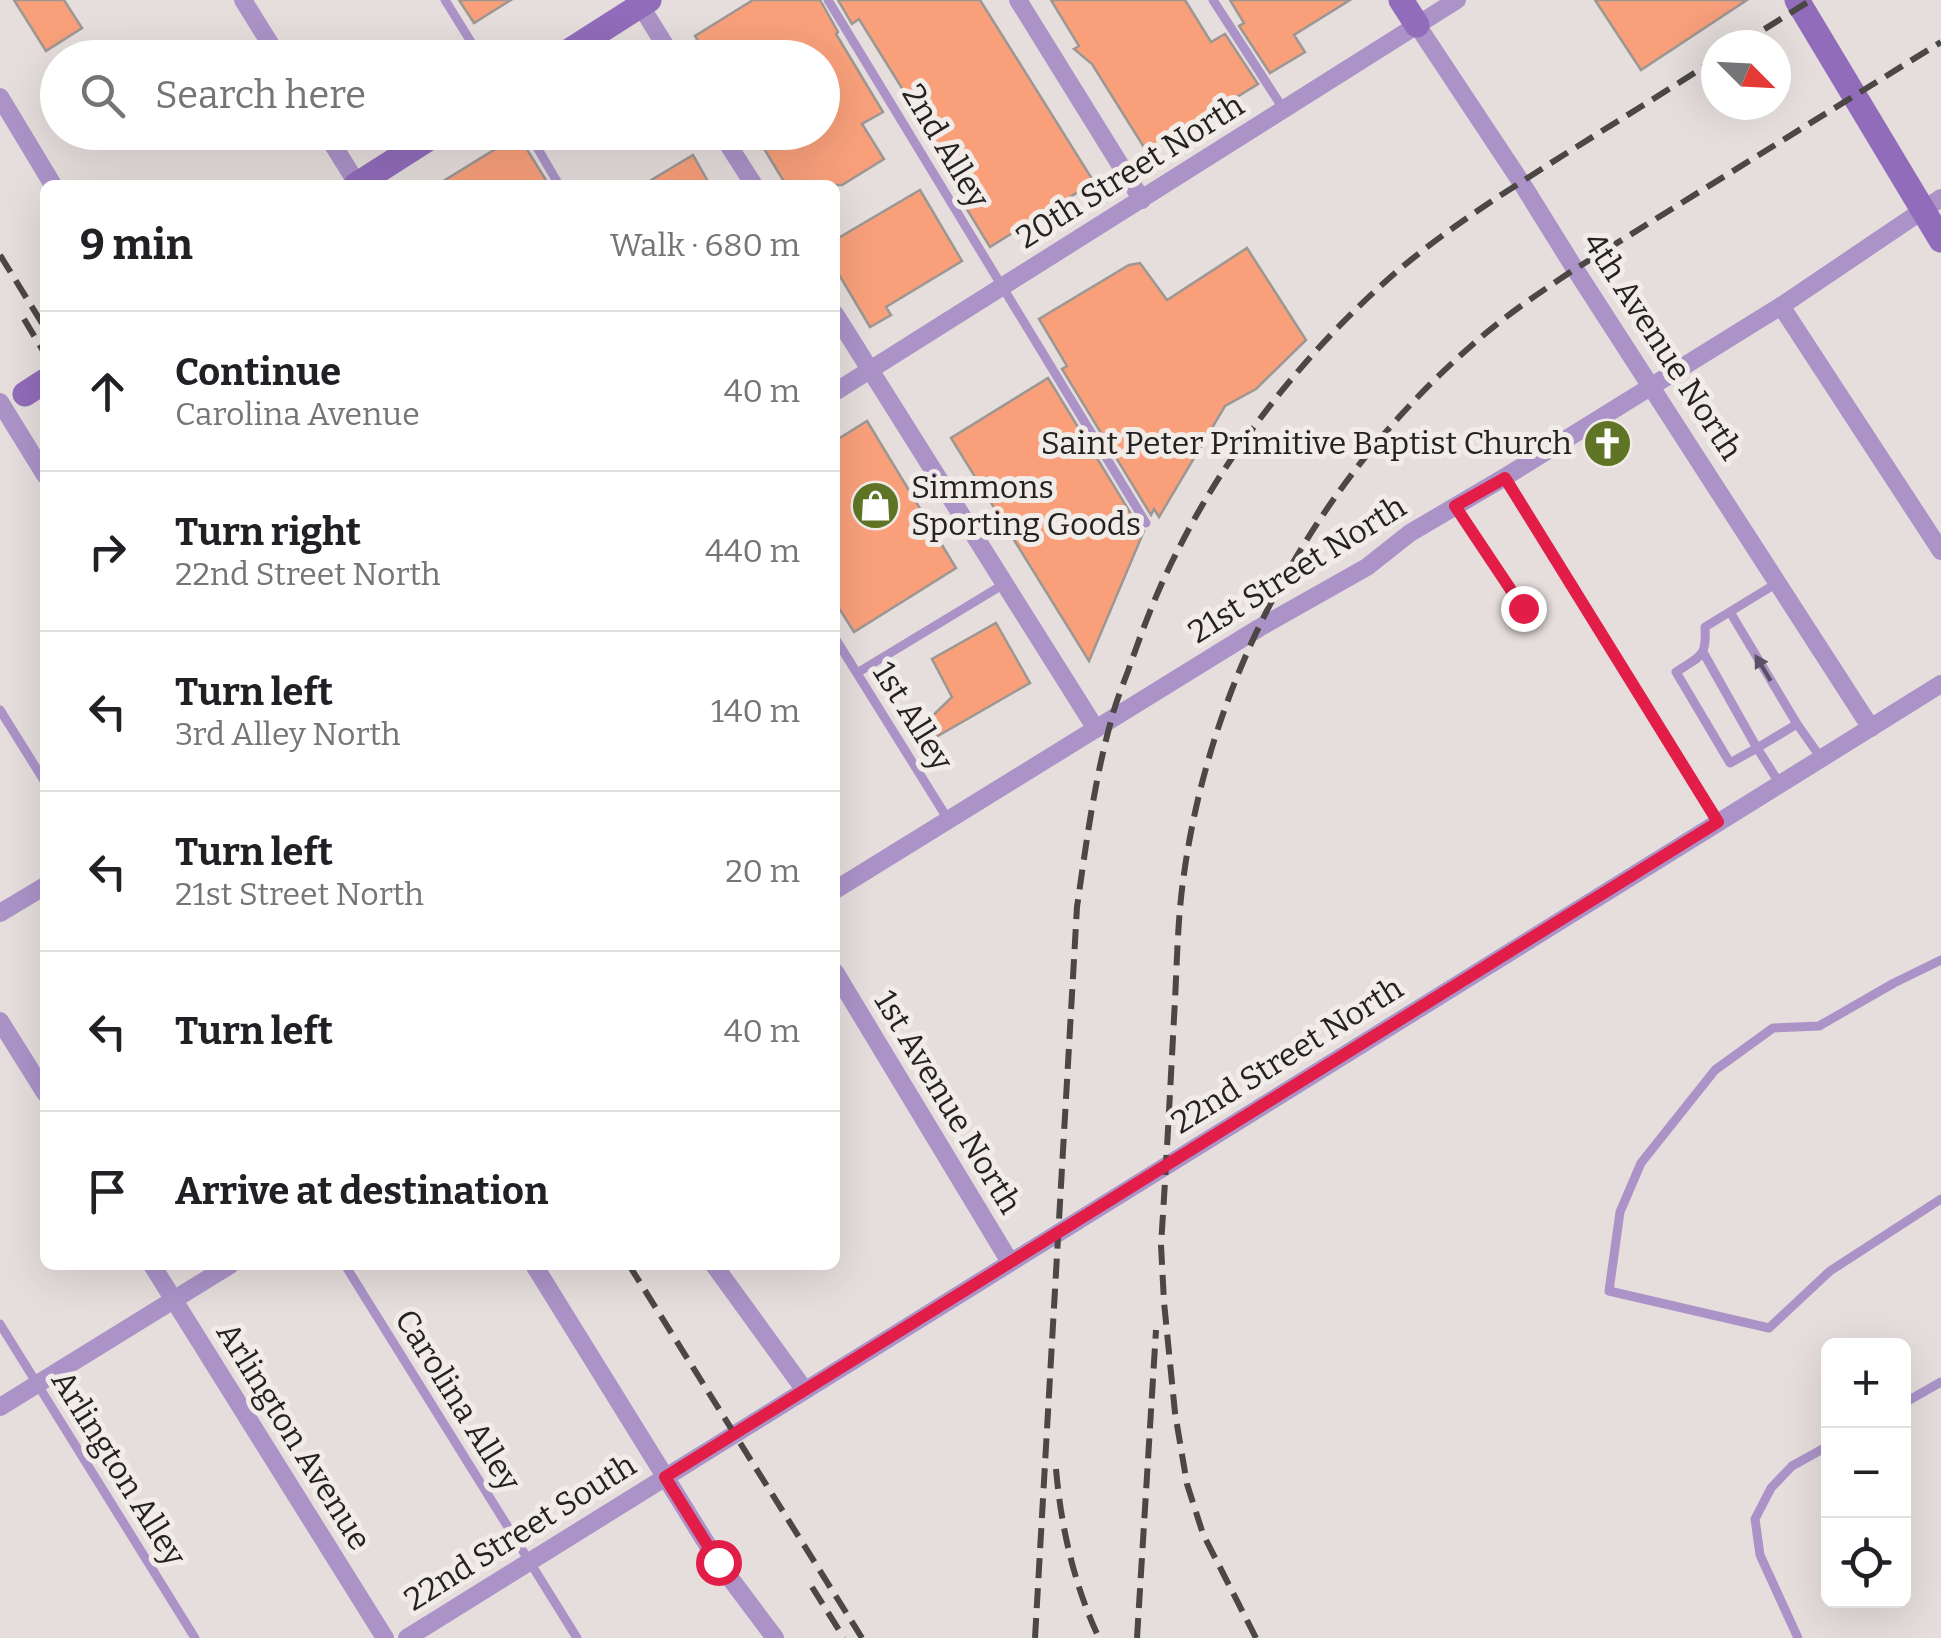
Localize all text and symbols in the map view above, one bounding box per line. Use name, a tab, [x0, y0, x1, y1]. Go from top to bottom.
north arrow	[1701, 30, 1791, 120]
search box	[40, 40, 840, 150]
icon: search	[75, 68, 130, 123]
text: Search here	[155, 72, 366, 118]
street label: 2nd Alley	[894, 77, 998, 216]
street label: 20th Street North	[1009, 86, 1251, 256]
text: 9 min	[80, 220, 193, 270]
street label: 4th Avenue North	[1575, 225, 1751, 467]
text: Walk · 680 m	[610, 226, 800, 264]
text: Continue	[175, 349, 341, 395]
icon: ahead	[80, 364, 135, 419]
text: 40 m	[724, 372, 800, 410]
text: Carolina Avenue	[175, 395, 420, 433]
church icon: Saint Peter Primitive Baptist Church	[1581, 417, 1633, 469]
place label: Saint Peter Primitive Baptist Church	[1041, 424, 1572, 462]
place label: Simmons Sporting Goods	[911, 468, 1141, 543]
shop icon: Simmons Sporting Goods	[850, 479, 902, 531]
street label: 21st Street North	[1181, 487, 1413, 651]
text: Turn right	[175, 509, 361, 555]
icon: right	[80, 524, 135, 579]
text: 440 m	[705, 532, 800, 570]
text: 22nd Street North	[175, 555, 441, 593]
route end	[1501, 586, 1547, 632]
one-way arrow	[1755, 654, 1772, 682]
street label: 1st Alley	[865, 655, 962, 778]
text: Turn left	[175, 669, 333, 715]
icon: left	[80, 684, 135, 739]
text: 140 m	[711, 692, 800, 730]
text: 3rd Alley North	[175, 715, 401, 753]
text: Turn left	[175, 829, 333, 875]
icon: left	[80, 844, 135, 899]
text: 20 m	[725, 852, 800, 890]
text: 21st Street North	[175, 875, 424, 913]
street label: 22nd Street North	[1164, 968, 1410, 1142]
street label: 1st Avenue North	[866, 983, 1030, 1221]
icon: left	[80, 1004, 135, 1059]
text: Turn left	[175, 1008, 333, 1054]
text: 40 m	[724, 1012, 800, 1050]
icon: arrive	[80, 1164, 135, 1219]
text: Arrive at destination	[175, 1168, 548, 1214]
street label: Carolina Alley	[387, 1302, 529, 1499]
street label: Arlington Avenue	[209, 1315, 379, 1557]
map controls	[1821, 1338, 1911, 1608]
button: +	[1821, 1338, 1911, 1428]
street label: Arlington Alley	[44, 1363, 195, 1574]
button: −	[1821, 1428, 1911, 1518]
street label: 22nd Street South	[397, 1446, 643, 1618]
button: locate	[1821, 1518, 1911, 1608]
route start	[696, 1540, 742, 1586]

